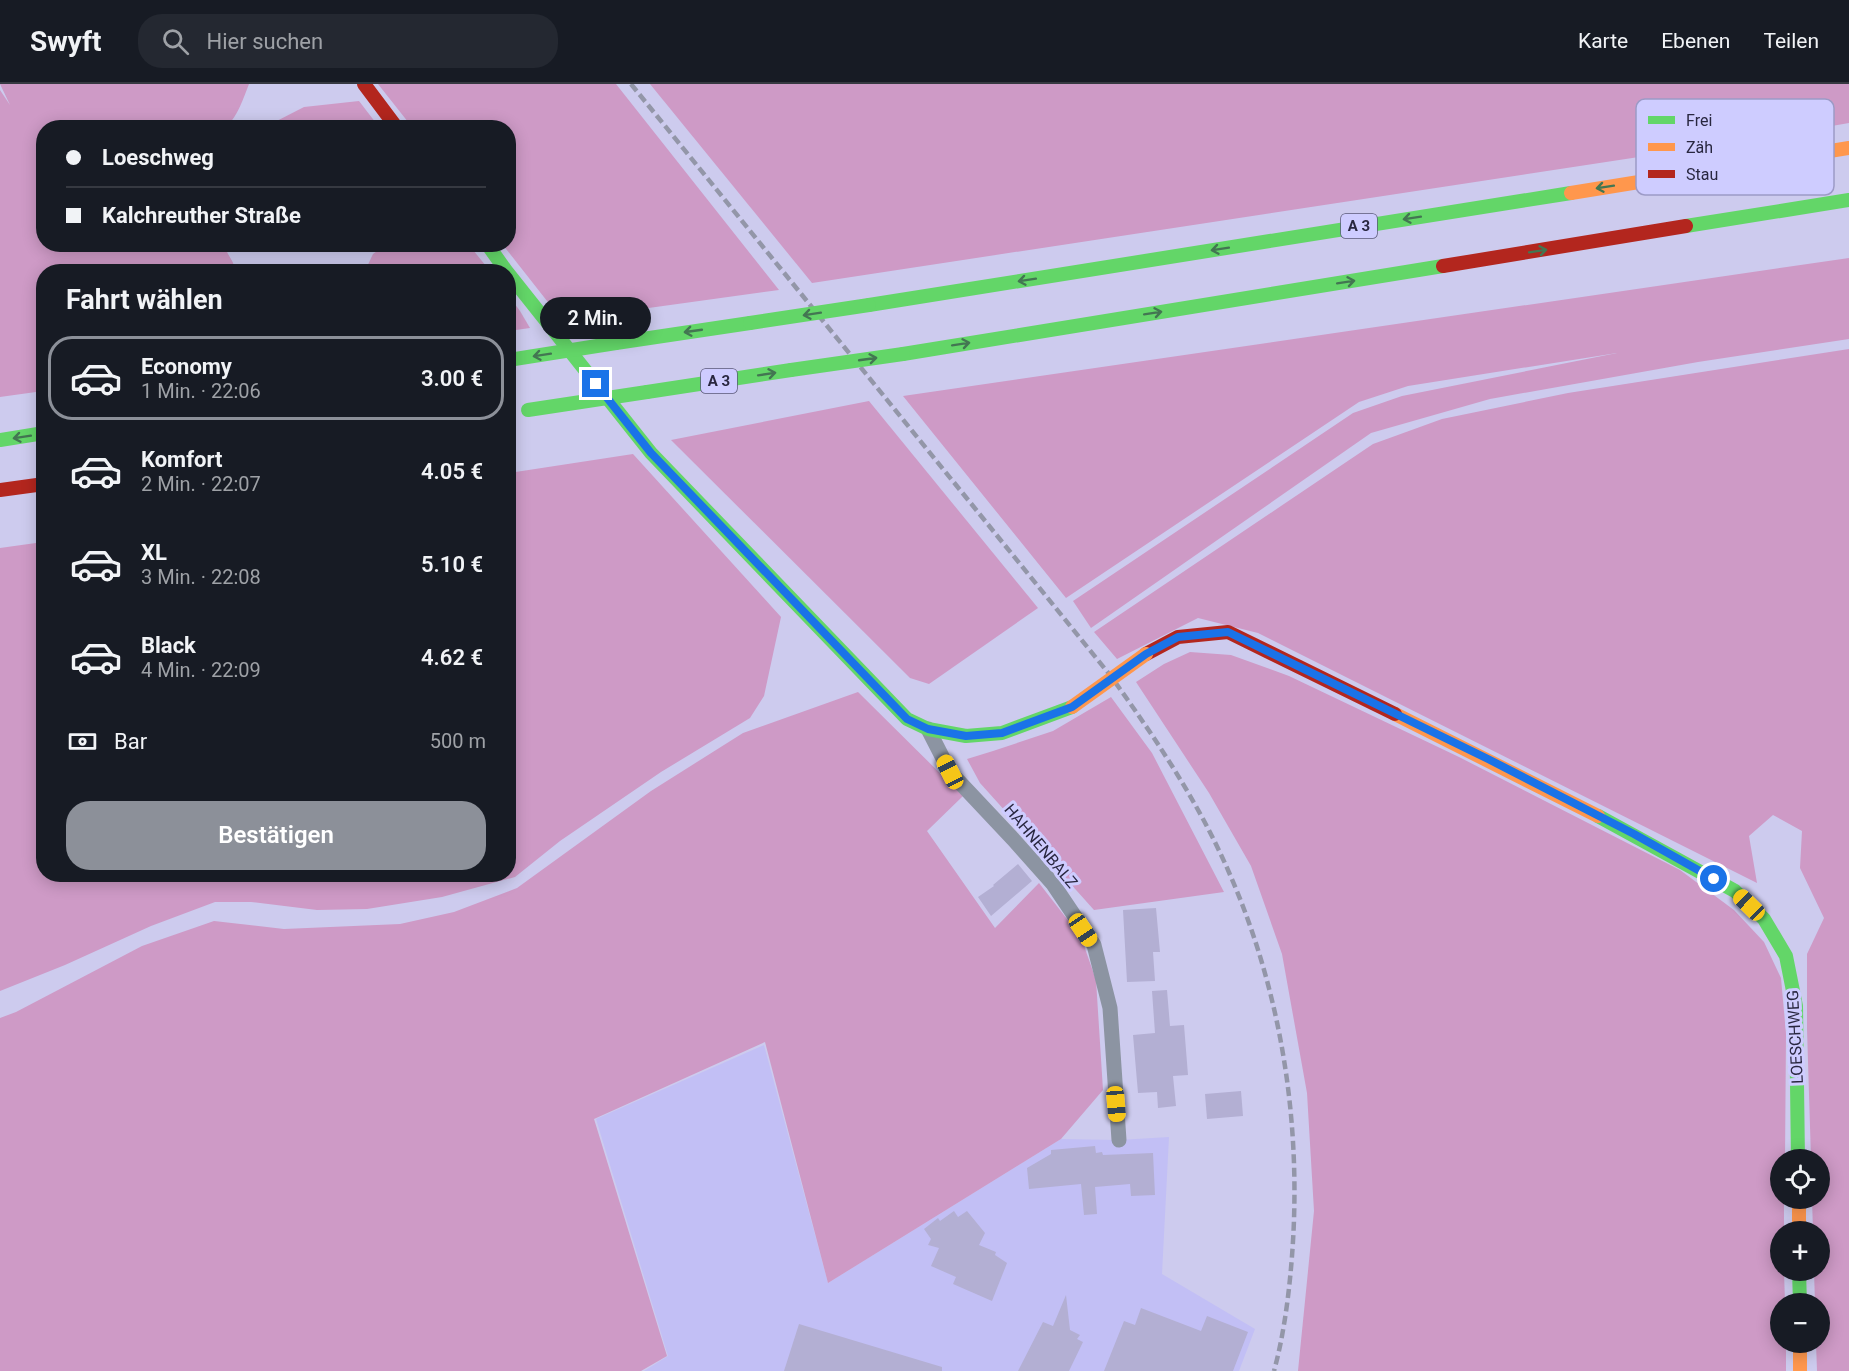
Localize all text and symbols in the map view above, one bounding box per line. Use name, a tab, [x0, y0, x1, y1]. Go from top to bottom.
search box	[138, 14, 558, 68]
text: Swyft	[30, 25, 102, 58]
icon: search	[159, 25, 192, 58]
text: Hier suchen	[207, 29, 323, 54]
text: Karte	[1578, 29, 1628, 53]
text: Ebenen	[1661, 29, 1730, 53]
text: Teilen	[1763, 29, 1819, 53]
legend	[1636, 99, 1834, 195]
text: Frei	[1686, 111, 1712, 130]
text: Zäh	[1686, 138, 1713, 157]
text: Loeschweg	[102, 145, 214, 170]
text: Stau	[1686, 165, 1718, 184]
one-way arrow	[1595, 182, 1615, 193]
text: Kalchreuther Straße	[102, 203, 301, 228]
one-way arrow	[1403, 212, 1422, 223]
road number: A 3	[1341, 214, 1377, 238]
one-way arrow	[1210, 243, 1230, 254]
one-way arrow	[1528, 245, 1548, 256]
one-way arrow	[1018, 274, 1037, 285]
one-way arrow	[1335, 276, 1355, 287]
text: Fahrt wählen	[66, 284, 223, 316]
callout: 2 Min.	[540, 297, 652, 339]
text: 2 Min.	[568, 306, 623, 330]
one-way arrow	[802, 308, 822, 319]
one-way arrow	[1143, 308, 1163, 319]
one-way arrow	[683, 326, 703, 337]
one-way arrow	[950, 339, 970, 350]
one-way arrow	[532, 350, 552, 361]
icon: car	[69, 351, 123, 405]
one-way arrow	[858, 353, 877, 364]
text: Economy	[141, 354, 232, 379]
text: 3.00 €	[421, 366, 483, 391]
one-way arrow	[756, 368, 776, 379]
road number: A 3	[701, 369, 737, 393]
route end	[582, 370, 609, 397]
text: 1 Min. · 22:06	[141, 379, 261, 403]
one-way arrow	[12, 432, 32, 443]
icon: car	[69, 444, 123, 498]
text: Komfort	[141, 447, 223, 472]
text: 4.05 €	[421, 459, 483, 484]
text: 2 Min. · 22:07	[141, 472, 261, 496]
icon: car	[69, 537, 123, 591]
text: XL	[141, 540, 167, 565]
text: 5.10 €	[421, 552, 483, 577]
text: 3 Min. · 22:08	[141, 565, 261, 589]
icon: car	[69, 630, 123, 684]
text: Black	[141, 633, 196, 658]
text: 4.62 €	[421, 645, 483, 670]
text: 4 Min. · 22:09	[141, 658, 261, 682]
icon: cash	[66, 725, 99, 758]
text: Bar	[114, 729, 147, 754]
text: 500 m	[430, 729, 486, 753]
car	[934, 752, 966, 792]
street label: HAHNENBALZ	[1000, 800, 1082, 892]
button: Bestätigen	[66, 801, 486, 870]
route start	[1700, 865, 1727, 892]
car	[1730, 886, 1768, 924]
car	[1065, 910, 1101, 950]
street label: LOESCHWEG	[1783, 990, 1807, 1084]
car	[1105, 1085, 1127, 1123]
map controls	[1770, 1149, 1830, 1353]
button: locate	[1770, 1149, 1830, 1209]
button: +	[1770, 1221, 1830, 1281]
button: −	[1770, 1293, 1830, 1353]

